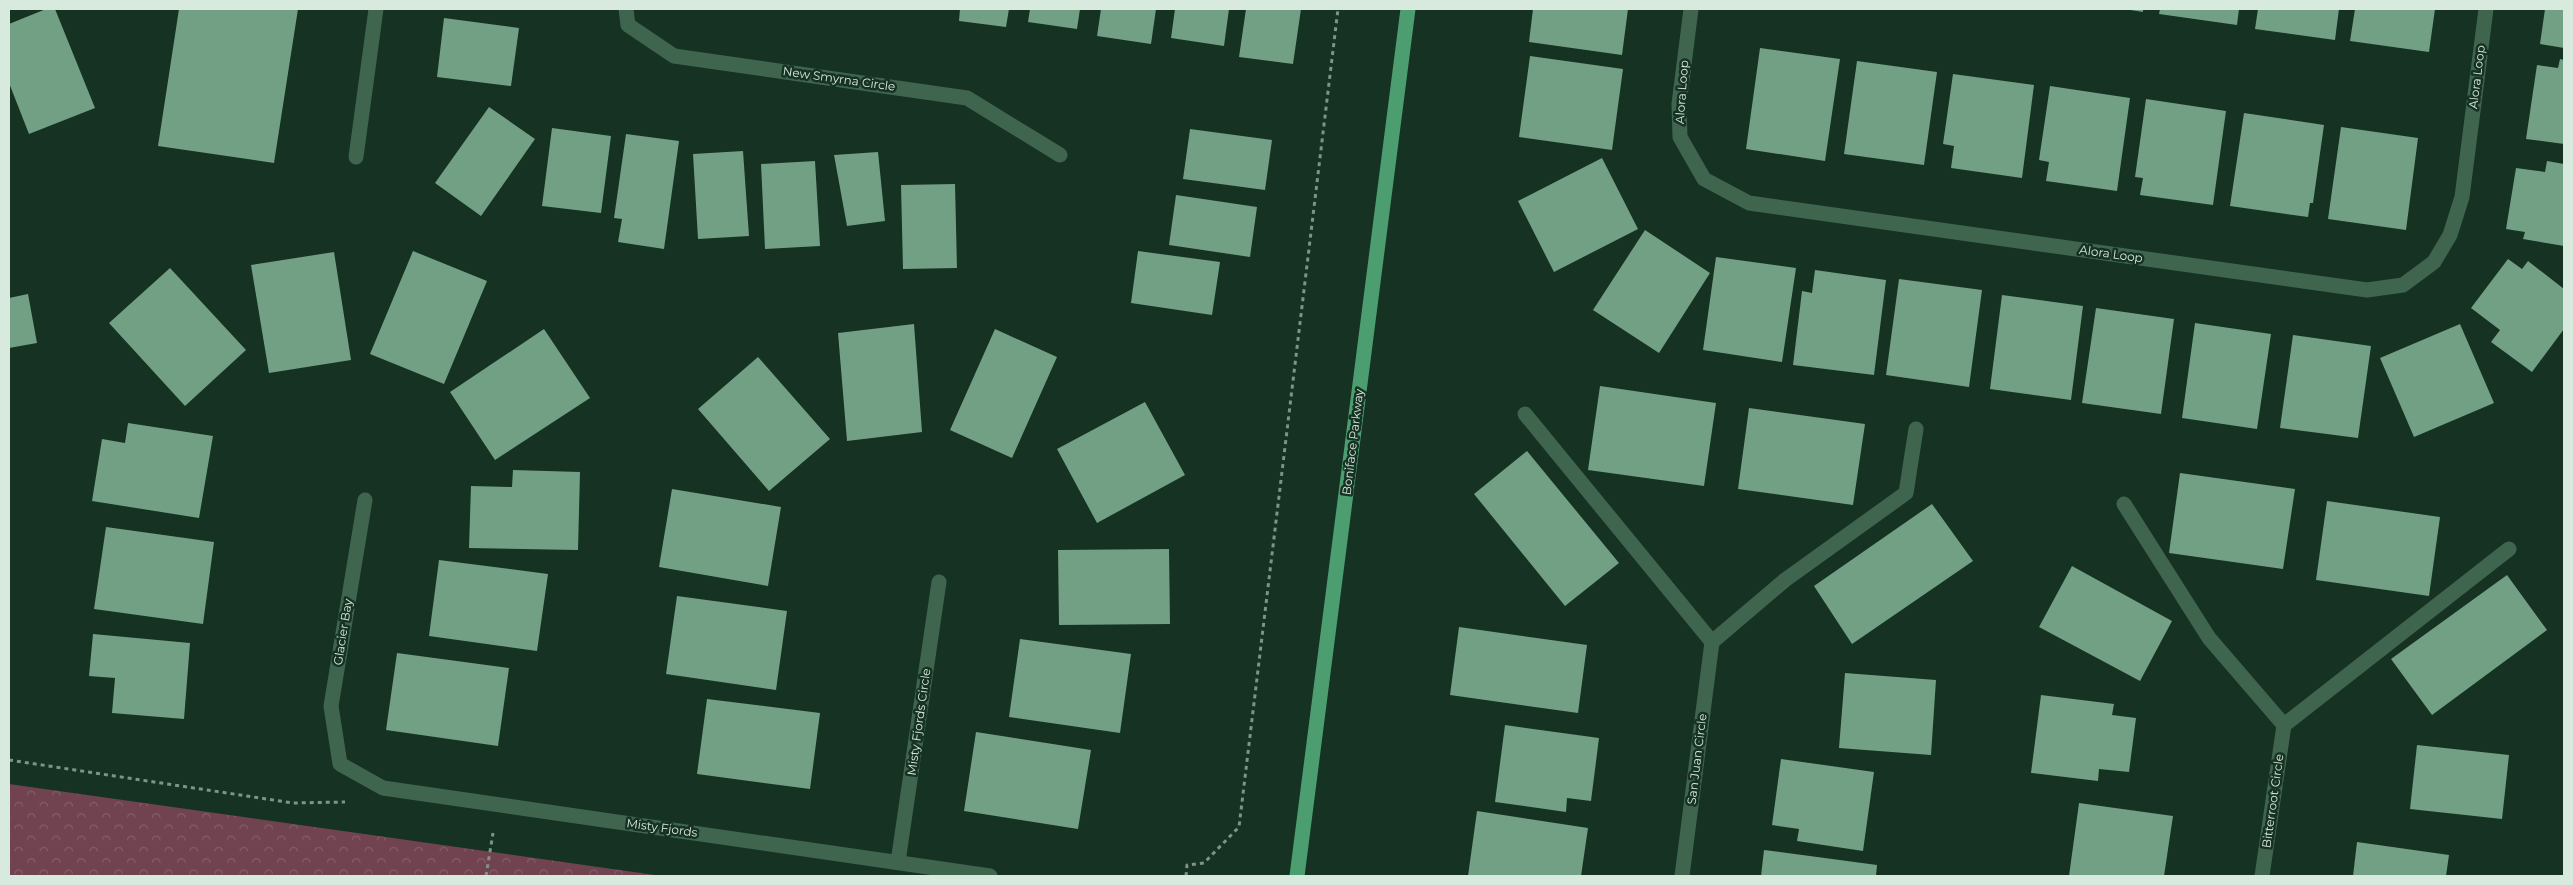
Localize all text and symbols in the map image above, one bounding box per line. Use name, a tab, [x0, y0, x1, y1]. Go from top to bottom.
street label: Alora Loop	[2465, 44, 2488, 110]
street label: Alora Loop	[1672, 59, 1691, 124]
street label: New Smyrna Circle	[782, 63, 896, 94]
street label: Alora Loop	[2078, 242, 2144, 265]
street label: Boniface Parkway	[1339, 388, 1367, 496]
street label: Glacier Bay	[330, 597, 355, 666]
street label: Misty Fjords Circle	[904, 667, 933, 777]
street label: San Juan Circle	[1683, 713, 1710, 805]
street label: Bitterroot Circle	[2258, 753, 2287, 849]
street label: Misty Fjords	[626, 815, 699, 840]

